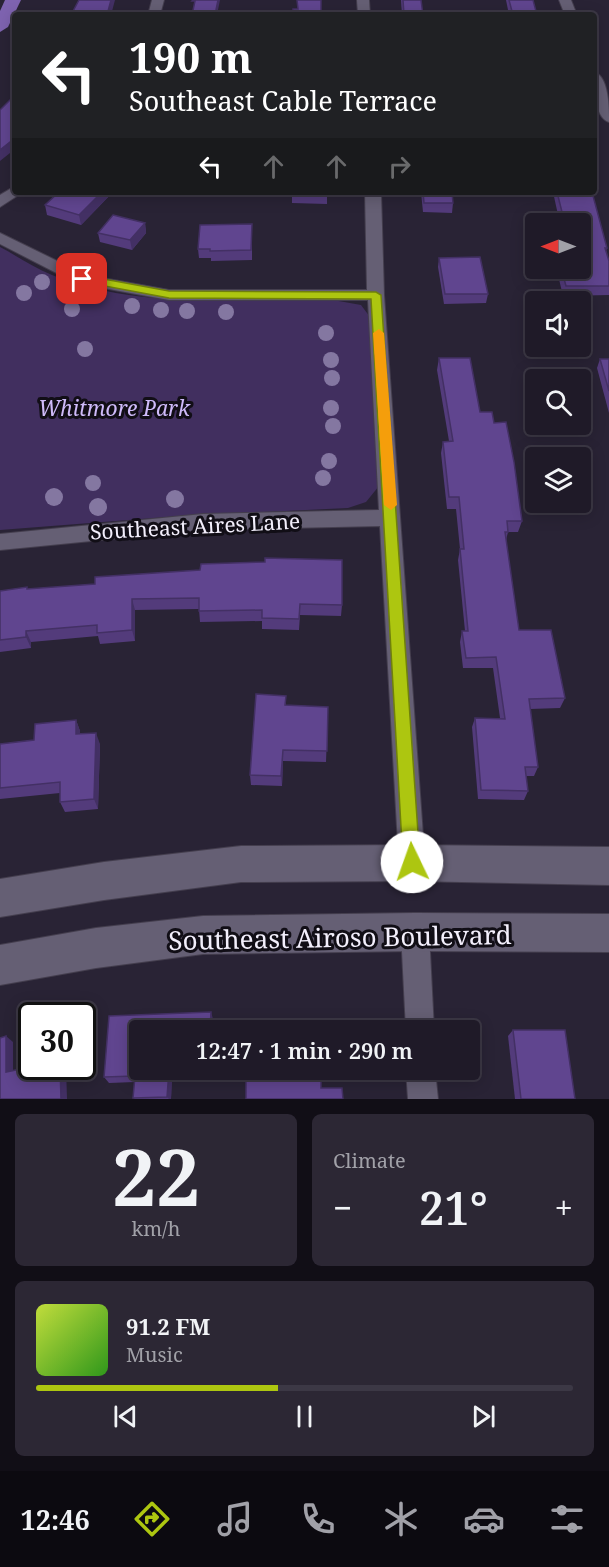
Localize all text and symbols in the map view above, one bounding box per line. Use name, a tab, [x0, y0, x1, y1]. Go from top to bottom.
text: 190 m	[129, 28, 253, 85]
icon: left	[30, 36, 108, 114]
text: Southeast Cable Terrace	[129, 82, 437, 119]
icon: left	[194, 150, 227, 183]
icon: ahead	[257, 150, 290, 183]
icon: ahead	[320, 150, 353, 183]
icon: right	[383, 150, 416, 183]
north arrow	[525, 213, 591, 279]
map controls	[525, 213, 591, 513]
pin	[56, 253, 107, 304]
icon: arrive	[65, 262, 98, 295]
button: sound	[525, 291, 591, 357]
button: search	[525, 369, 591, 435]
park label: Whitmore Park	[38, 394, 191, 422]
button: layers	[525, 447, 591, 513]
street label: Southeast Aires Lane	[89, 507, 301, 545]
position arrow	[380, 830, 444, 894]
street label: Southeast Airoso Boulevard	[168, 916, 512, 958]
speed limit sign: 30	[18, 1002, 96, 1080]
text: 12:47 · 1 min · 290 m	[196, 1035, 413, 1065]
text: 22	[112, 1123, 200, 1229]
text: Climate	[333, 1147, 406, 1174]
text: 21°	[419, 1177, 488, 1238]
text: −	[333, 1185, 352, 1230]
text: +	[555, 1185, 573, 1230]
text: km/h	[131, 1215, 181, 1242]
text: 91.2 FM	[126, 1311, 210, 1341]
text: Music	[126, 1341, 183, 1368]
icon: previous	[109, 1400, 142, 1433]
icon: pause	[288, 1400, 321, 1433]
icon: next	[467, 1400, 500, 1433]
icon: directions	[131, 1498, 173, 1540]
icon: music	[214, 1498, 256, 1540]
icon: phone	[297, 1498, 339, 1540]
icon: climate	[380, 1498, 422, 1540]
icon: car	[463, 1498, 505, 1540]
icon: filters	[546, 1498, 588, 1540]
text: 12:46	[21, 1501, 90, 1538]

